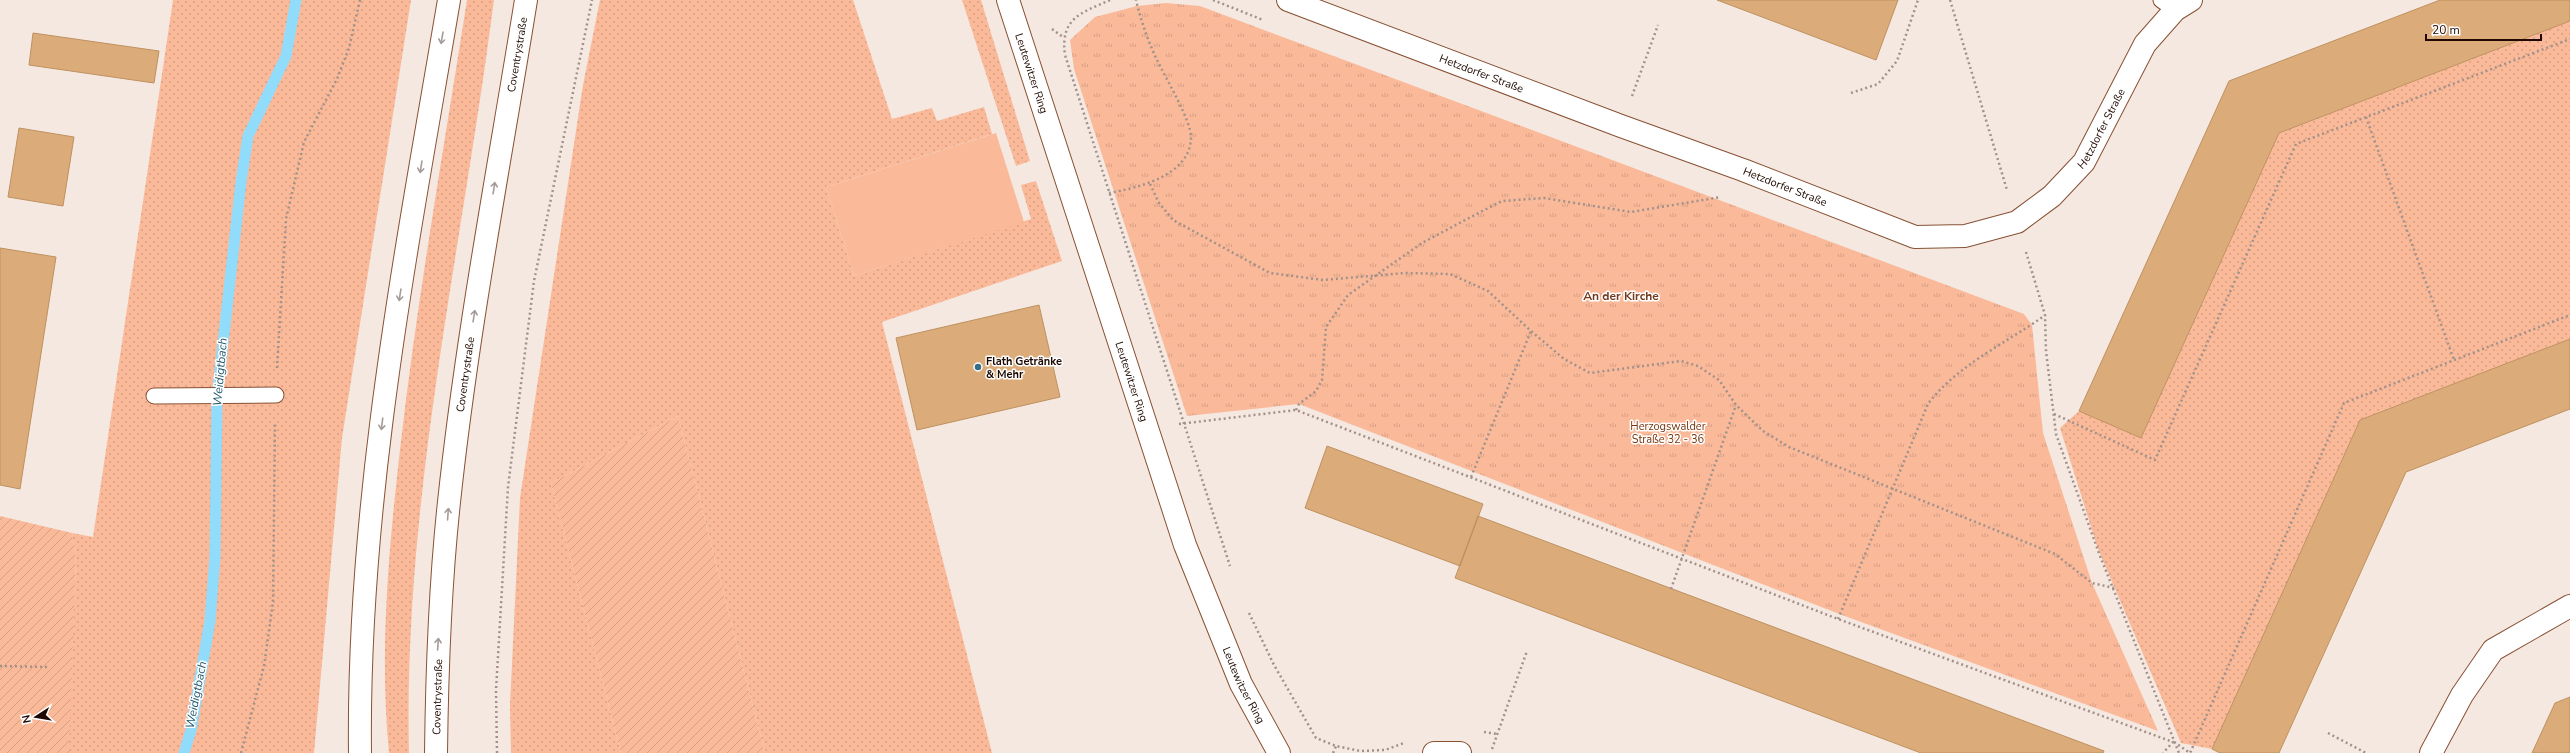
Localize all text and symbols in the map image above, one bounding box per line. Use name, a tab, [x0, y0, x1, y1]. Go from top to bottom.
street label: Coventrystraße	[504, 16, 531, 93]
scale bar	[2426, 16, 2541, 42]
text: 20 m	[2432, 22, 2460, 38]
street label: Leutewitzer Ring	[1011, 31, 1051, 115]
one-way arrow	[438, 32, 446, 45]
street label: Hetzdorfer Straße	[1437, 51, 1526, 97]
street label: Hetzdorfer Straße	[2074, 86, 2129, 173]
one-way arrow	[417, 160, 425, 173]
street label: Hetzdorfer Straße	[1741, 164, 1829, 210]
one-way arrow	[490, 182, 498, 195]
one-way arrow	[396, 288, 404, 301]
district label: An der Kirche	[1583, 288, 1659, 304]
one-way arrow	[470, 310, 478, 323]
street label: Coventrystraße	[453, 336, 478, 413]
water label: Weidigtbach	[209, 337, 231, 407]
street label: Leutewitzer Ring	[1111, 340, 1151, 424]
place label: Flath Getränke & Mehr	[986, 354, 1062, 382]
marker: Flath Getränke & Mehr	[973, 362, 983, 372]
one-way arrow	[379, 417, 386, 430]
park label: Herzogswalder Straße 32 - 36	[1630, 419, 1706, 447]
one-way arrow	[444, 508, 451, 521]
one-way arrow	[435, 638, 442, 651]
street label: Leutewitzer Ring	[1219, 645, 1268, 726]
street label: Coventrystraße	[429, 659, 446, 735]
water label: Weidigtbach	[182, 660, 210, 730]
north arrow	[16, 697, 56, 737]
text: N	[19, 713, 35, 725]

